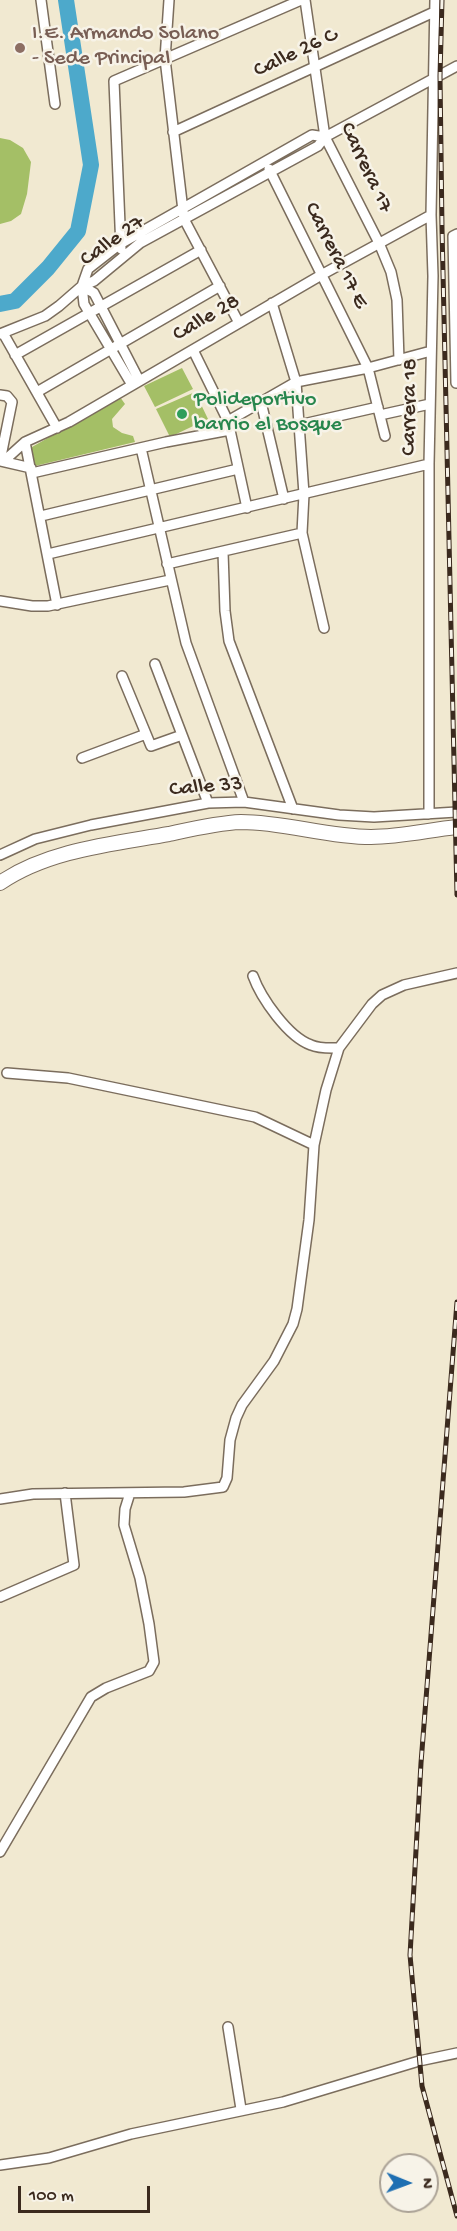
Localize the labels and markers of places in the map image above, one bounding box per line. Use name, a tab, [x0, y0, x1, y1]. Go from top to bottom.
place label: I.E. Armando Solano - Sede Principal	[32, 22, 219, 74]
marker: I.E. Armando Solano - Sede Principal	[13, 41, 27, 55]
place label: Polideportivo barrio el Bosque	[194, 388, 342, 440]
marker: Polideportivo barrio el Bosque	[175, 407, 189, 421]

